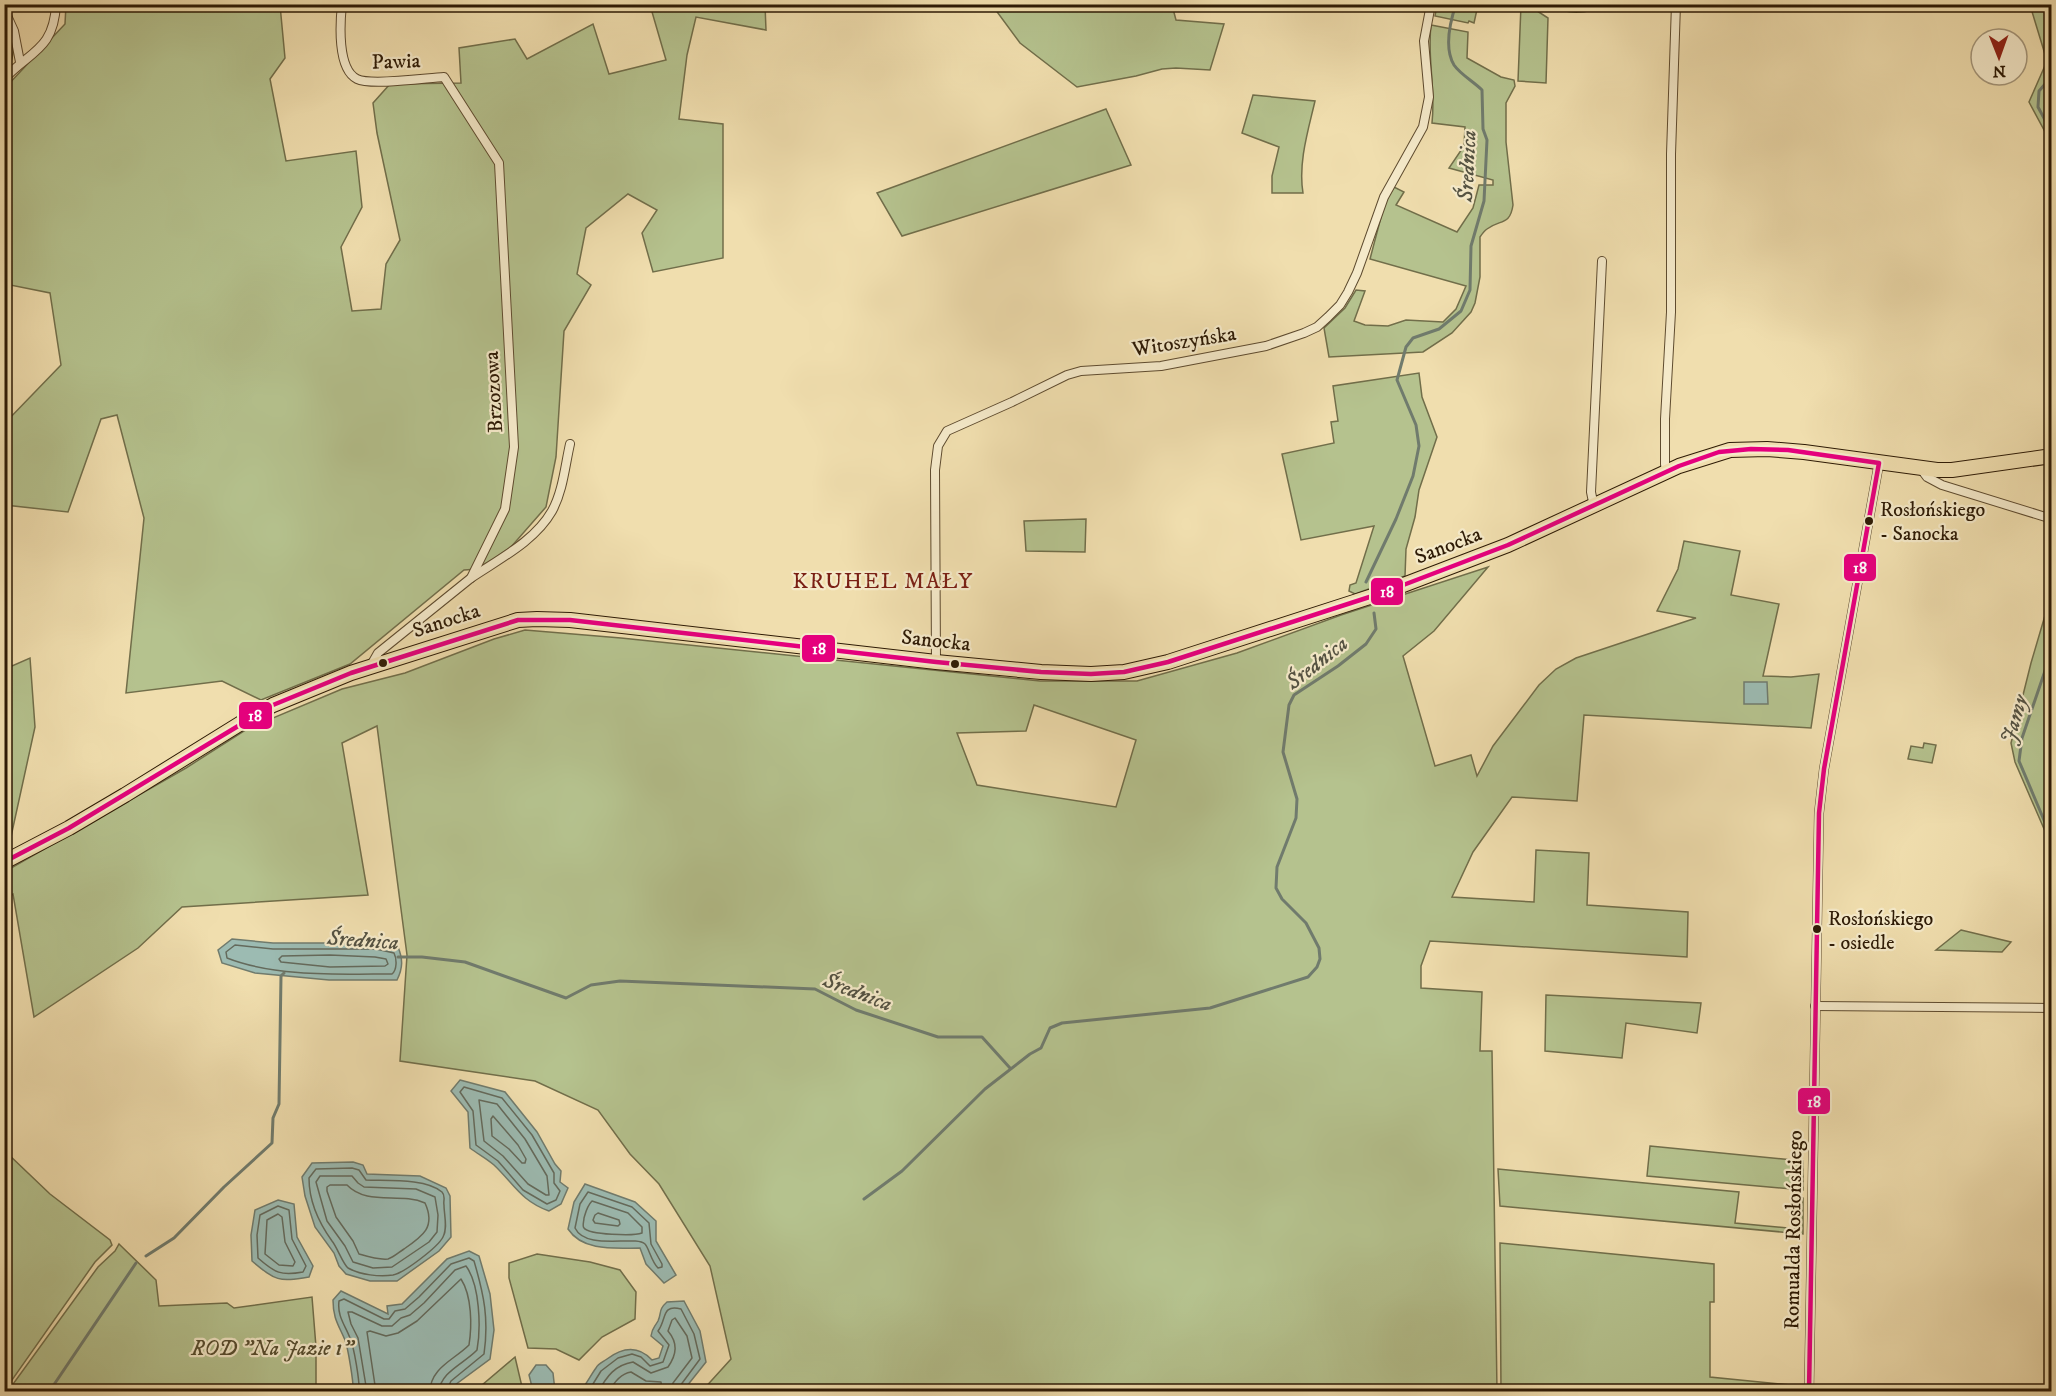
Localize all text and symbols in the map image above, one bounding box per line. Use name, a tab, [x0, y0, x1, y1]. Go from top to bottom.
north arrow	[1969, 27, 2029, 87]
street label: Pawia	[371, 48, 421, 76]
text: N	[1993, 61, 2006, 81]
water label: Średnica	[1452, 130, 1483, 204]
street label: Witoszyńska	[1129, 321, 1238, 363]
street label: Brzozowa	[479, 350, 509, 434]
place label: Rosłońskiego - Sanocka	[1880, 498, 1985, 547]
marker: Rosłońskiego - Sanocka	[1863, 515, 1875, 527]
street label: Sanocka	[1411, 521, 1485, 571]
line badge: 18	[1843, 553, 1877, 582]
text: 18	[1853, 558, 1867, 578]
district label: KRUHEL MAŁY	[792, 568, 974, 595]
line badge: 18	[1370, 577, 1404, 606]
text: 18	[1380, 582, 1394, 602]
street label: Sanocka	[409, 598, 483, 644]
street label: Sanocka	[900, 624, 972, 658]
water label: Średnica	[1280, 630, 1354, 697]
line badge: 18	[801, 634, 836, 663]
text: 18	[812, 639, 826, 659]
unlabelled marker	[377, 657, 389, 669]
unlabelled marker	[949, 658, 961, 670]
water label: Jamy	[1995, 691, 2035, 747]
line badge: 18	[238, 701, 273, 730]
text: 18	[248, 706, 262, 726]
place label: Rosłońskiego - osiedle	[1828, 907, 1933, 956]
marker: Rosłońskiego - osiedle	[1811, 923, 1823, 935]
water label: Średnica	[325, 924, 400, 956]
water label: Średnica	[818, 967, 896, 1018]
line badge: 18	[1797, 1087, 1831, 1115]
text: 18	[1807, 1092, 1821, 1112]
street label: Romualda Rosłońskiego	[1779, 1130, 1809, 1330]
park label: ROD "Na Jazie 1"	[190, 1336, 355, 1362]

